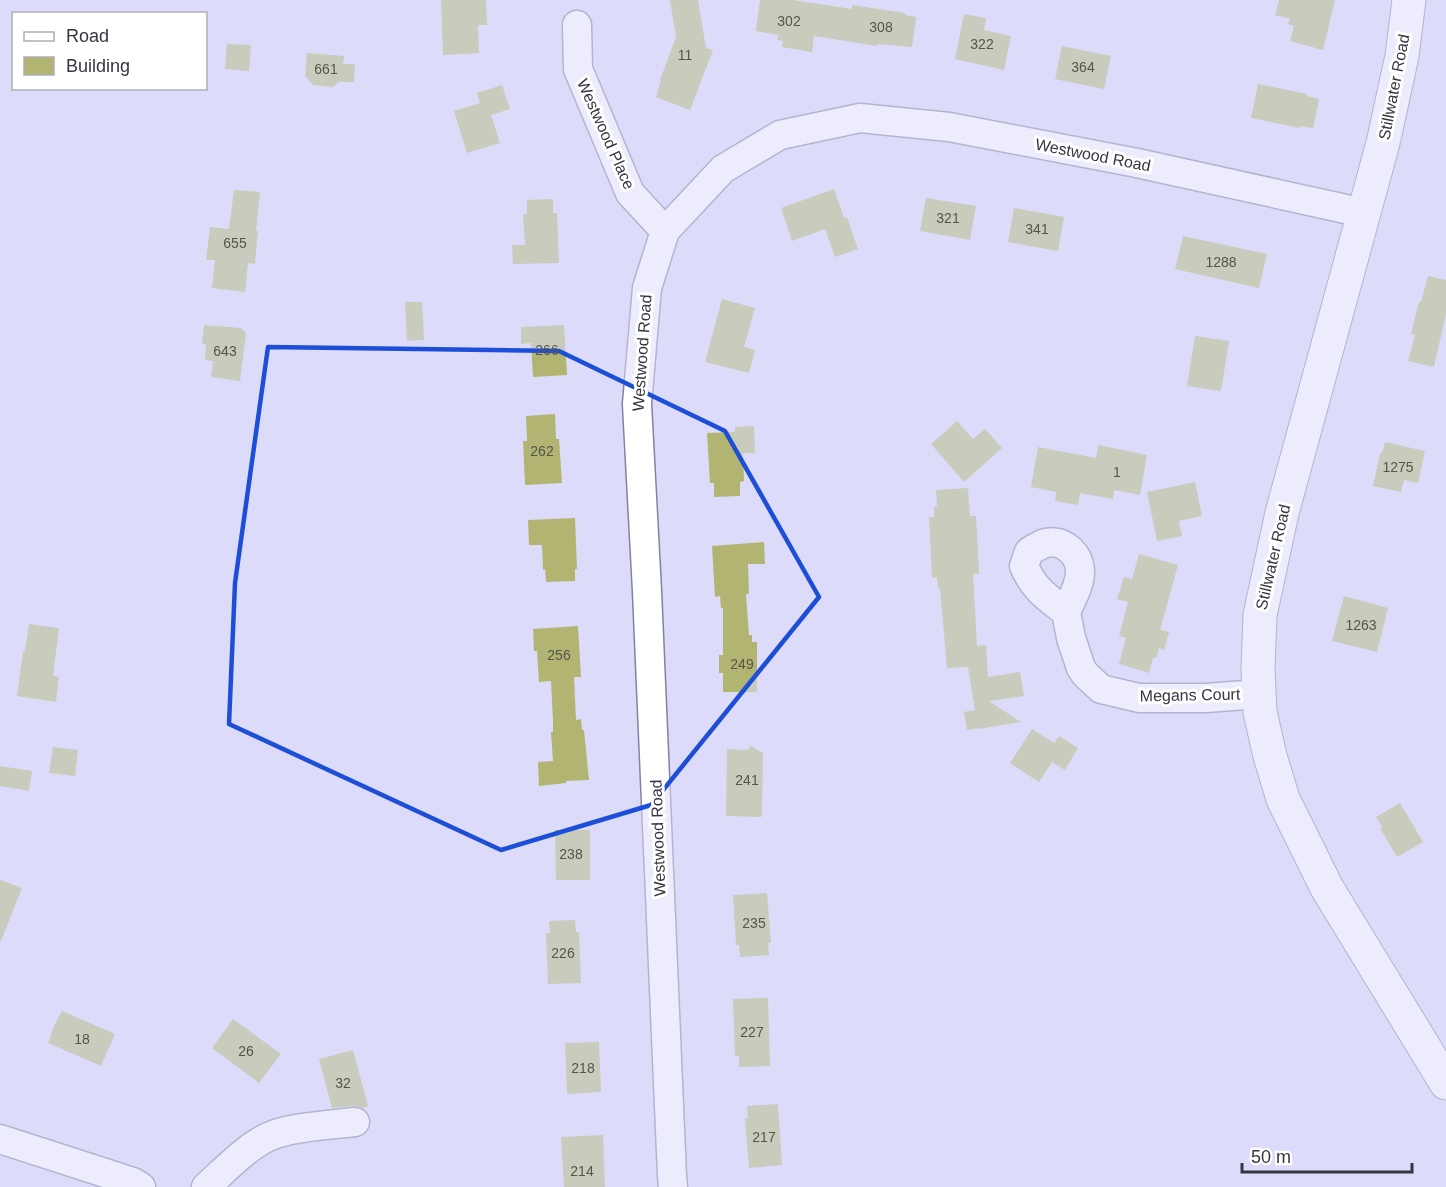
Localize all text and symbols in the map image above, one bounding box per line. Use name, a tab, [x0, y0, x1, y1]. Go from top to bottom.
legend	[12, 12, 207, 90]
house number: 302	[777, 13, 801, 29]
house number: 308	[869, 19, 893, 35]
text: Road	[66, 26, 109, 46]
street label: Stillwater Road	[1375, 33, 1413, 141]
house number: 322	[970, 36, 994, 52]
house number: 11	[678, 47, 692, 63]
text: Building	[66, 56, 130, 76]
house number: 364	[1071, 59, 1095, 75]
house number: 661	[314, 61, 338, 77]
street label: Westwood Place	[574, 76, 638, 192]
street label: Westwood Road	[1034, 135, 1152, 175]
house number: 321	[936, 210, 960, 226]
house number: 341	[1025, 221, 1049, 237]
house number: 655	[223, 235, 247, 251]
house number: 1288	[1205, 254, 1237, 270]
street label: Westwood Road	[629, 294, 655, 412]
house number: 266	[535, 342, 559, 358]
house number: 643	[213, 343, 237, 359]
house number: 262	[530, 443, 554, 459]
house number: 1275	[1382, 459, 1414, 475]
house number: 1	[1113, 464, 1121, 480]
street label: Stillwater Road	[1253, 503, 1293, 611]
house number: 1263	[1345, 617, 1377, 633]
house number: 256	[547, 647, 571, 663]
house number: 249	[730, 656, 754, 672]
street label: Megans Court	[1140, 686, 1241, 704]
house number: 241	[735, 772, 759, 788]
street label: Westwood Road	[647, 779, 669, 897]
house number: 238	[559, 846, 583, 862]
house number: 235	[742, 915, 766, 931]
house number: 226	[551, 945, 575, 961]
house number: 227	[740, 1024, 764, 1040]
house number: 18	[74, 1031, 90, 1047]
house number: 26	[238, 1043, 254, 1059]
house number: 218	[571, 1060, 595, 1076]
house number: 32	[335, 1075, 351, 1091]
house number: 217	[752, 1129, 776, 1145]
scale bar	[1242, 1136, 1412, 1174]
text: 50 m	[1251, 1147, 1291, 1167]
house number: 214	[570, 1163, 594, 1179]

